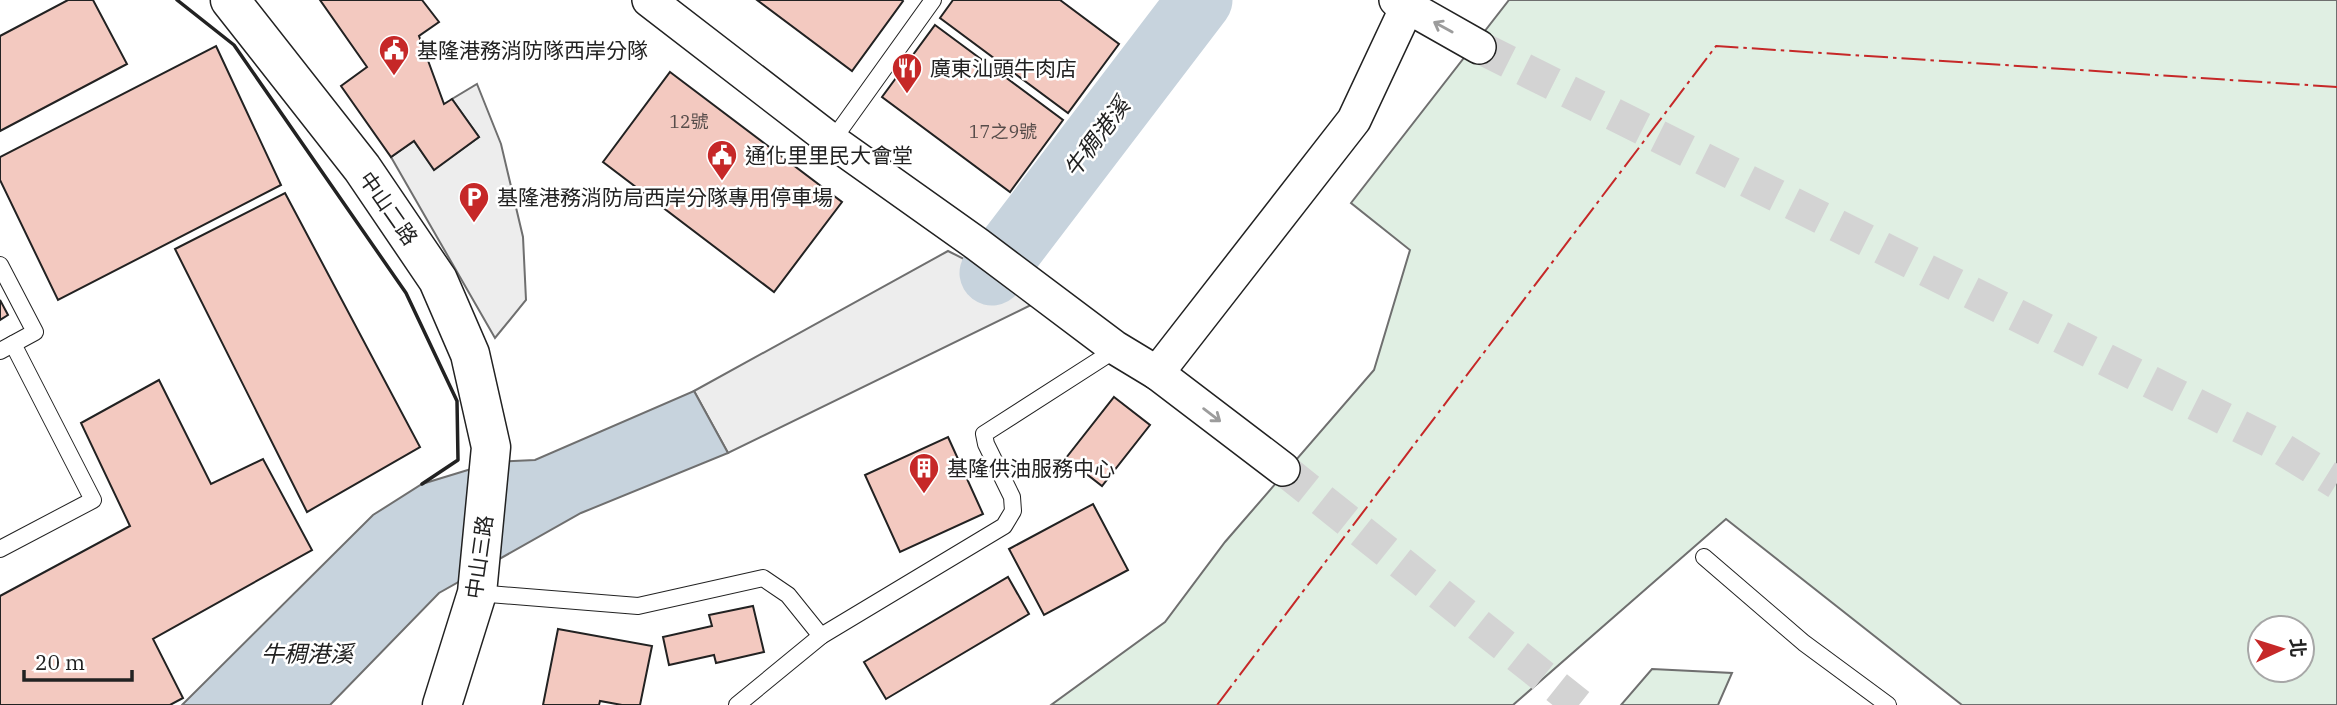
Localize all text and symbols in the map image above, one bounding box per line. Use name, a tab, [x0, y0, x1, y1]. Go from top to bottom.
one-way arrow	[1433, 20, 1453, 34]
public building icon: 基隆港務消防隊西岸分隊	[377, 33, 411, 77]
place label: 基隆港務消防隊西岸分隊	[417, 36, 648, 64]
restaurant icon: 廣東汕頭牛肉店	[890, 51, 924, 95]
place label: 廣東汕頭牛肉店	[930, 54, 1077, 82]
water label: 牛稠港溪	[1056, 89, 1137, 183]
house number: 12號	[669, 110, 709, 133]
house number: 17之9號	[969, 120, 1037, 143]
public building icon: 通化里里民大會堂	[705, 138, 739, 182]
place label: 通化里里民大會堂	[745, 141, 913, 169]
street label: 中山二路	[353, 166, 425, 250]
parking icon: 基隆港務消防局西岸分隊專用停車場	[457, 180, 491, 224]
place label: 基隆港務消防局西岸分隊專用停車場	[497, 183, 833, 211]
one-way arrow	[1202, 407, 1220, 422]
building icon: 基隆供油服務中心	[907, 451, 941, 495]
place label: 基隆供油服務中心	[947, 454, 1115, 482]
street label: 中山三路	[459, 513, 499, 601]
north arrow	[2246, 614, 2316, 684]
text: 北	[2285, 637, 2311, 658]
scale bar	[24, 638, 133, 682]
water label: 牛稠港溪	[261, 638, 356, 668]
text: 20 m	[35, 648, 85, 676]

